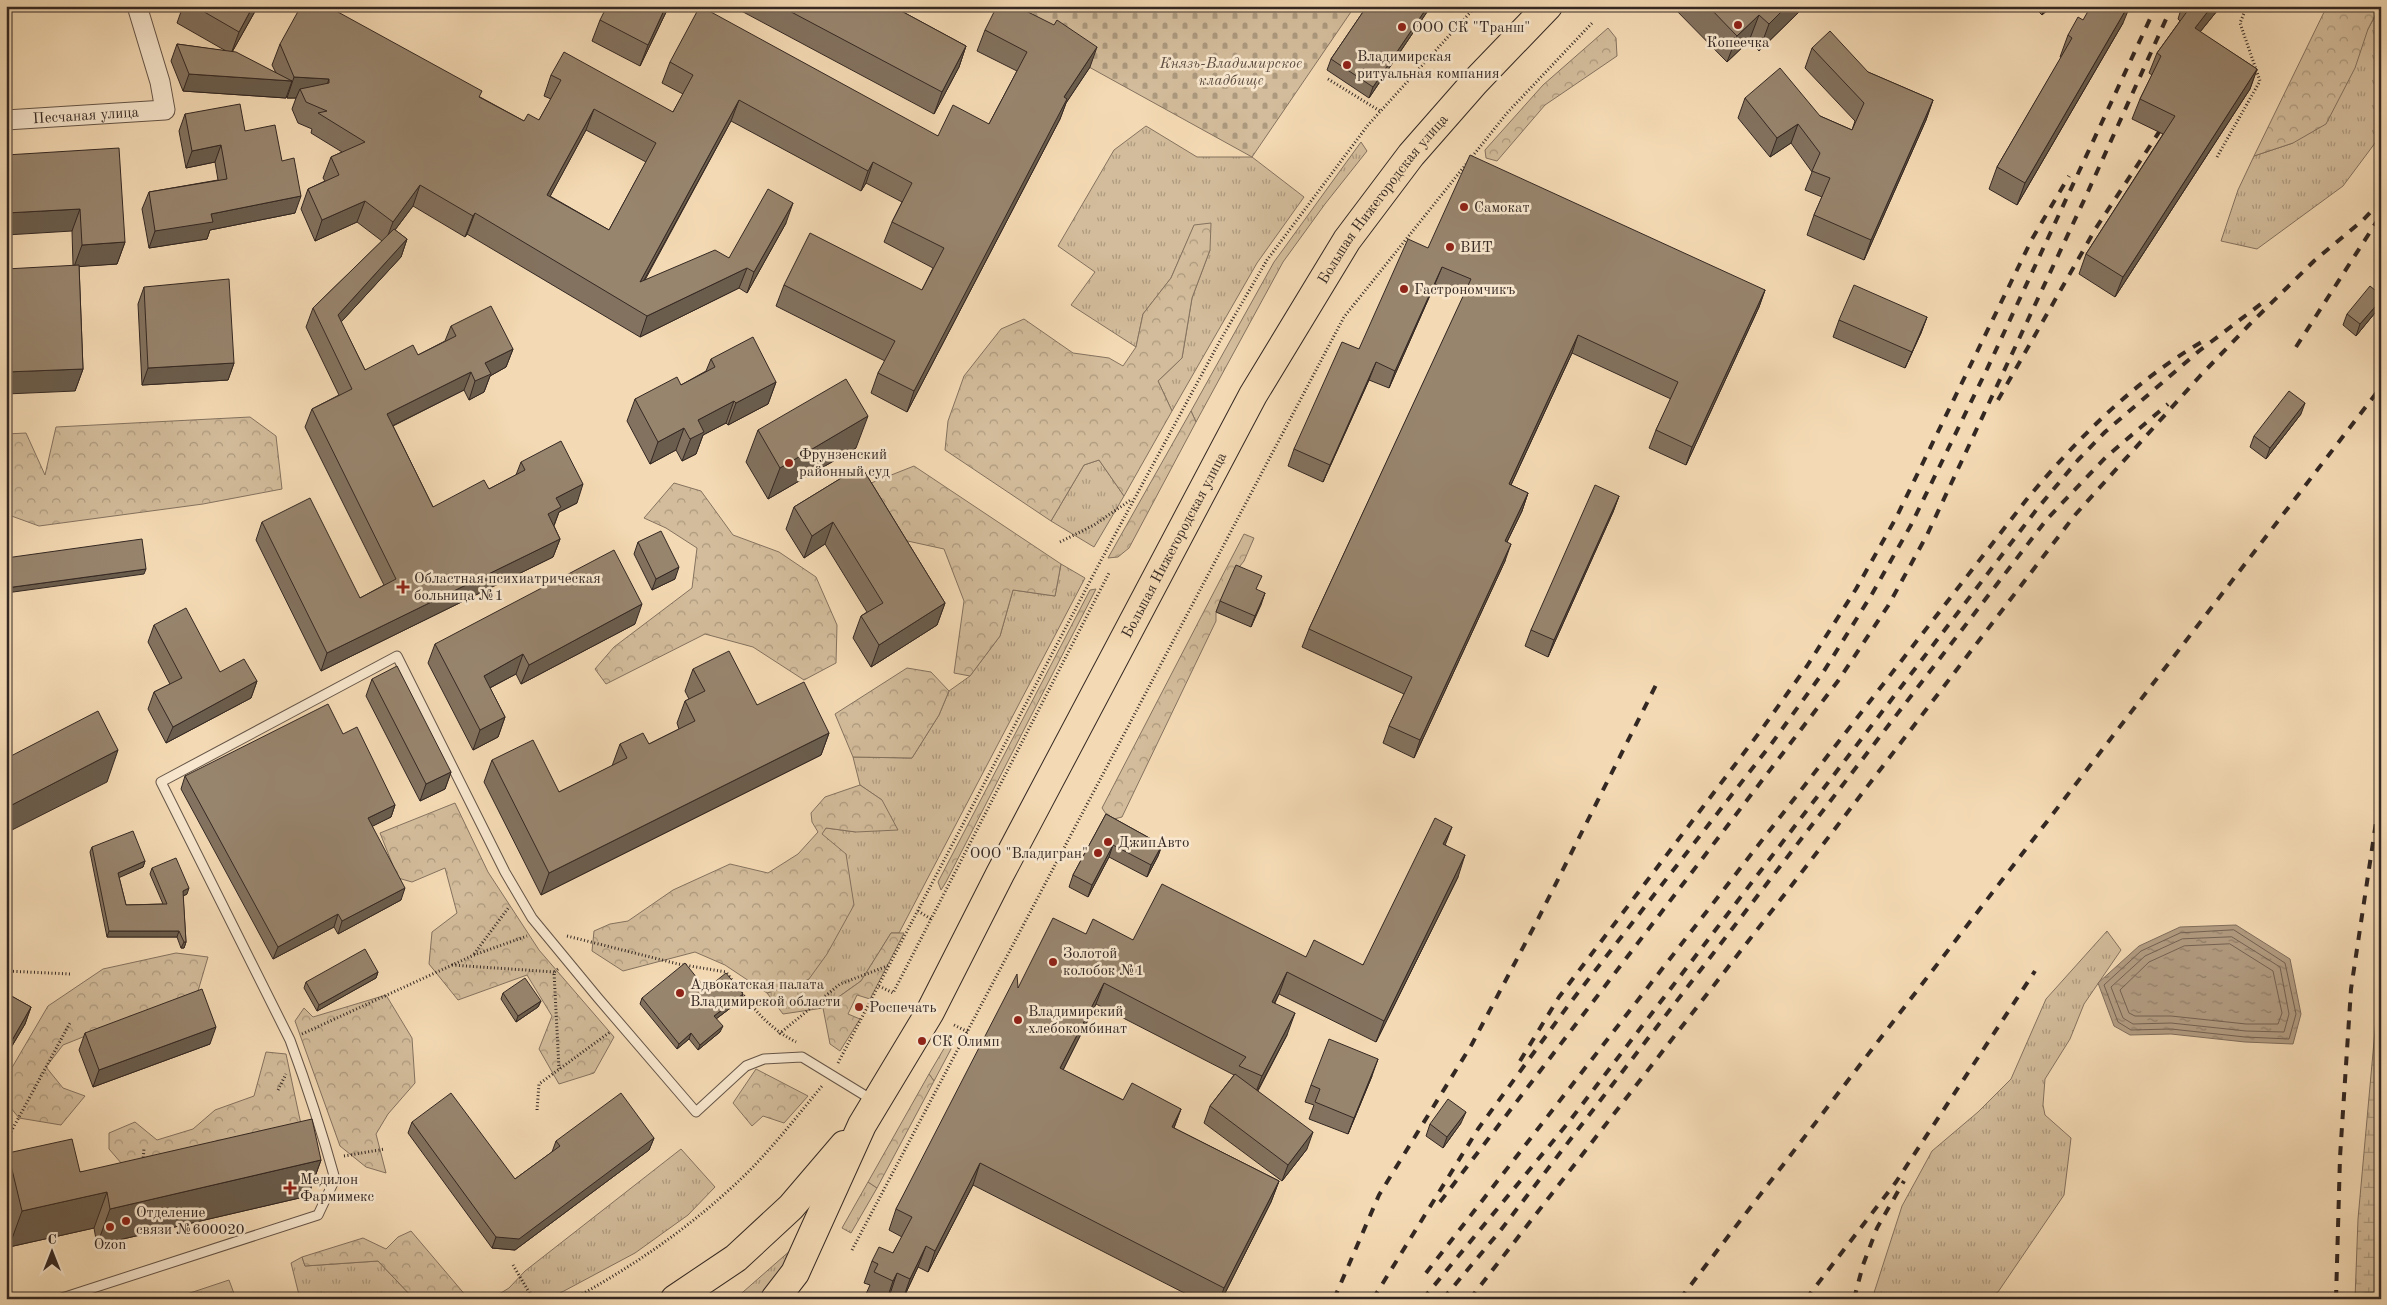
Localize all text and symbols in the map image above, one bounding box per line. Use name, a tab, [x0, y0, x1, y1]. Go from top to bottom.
marker: Копеечка	[1732, 19, 1744, 31]
marker: ООО СК "Транш"	[1396, 21, 1408, 33]
place label: ООО СК "Транш"	[1412, 21, 1530, 36]
place label: Копеечка	[1707, 36, 1770, 51]
place label: Владимирская ритуальная компания	[1357, 50, 1500, 82]
park label: Князь-Владимирское кладбище	[1159, 57, 1302, 89]
marker: Владимирская ритуальная компания	[1341, 59, 1353, 71]
street label: Песчаная улица	[32, 106, 140, 127]
street label: Большая Нижегородская улица	[1316, 112, 1452, 287]
marker: Самокат	[1458, 201, 1470, 213]
place label: Самокат	[1474, 201, 1530, 216]
marker: ВИТ	[1444, 241, 1456, 253]
place label: ВИТ	[1460, 241, 1493, 256]
marker: Гастрономчикъ	[1398, 283, 1410, 295]
place label: Гастрономчикъ	[1414, 283, 1516, 298]
place label: Фрунзенский районный суд	[799, 448, 890, 480]
street label: Большая Нижегородская улица	[1120, 450, 1231, 641]
marker: Фрунзенский районный суд	[783, 457, 795, 469]
place label: Областная психиатрическая больница №1	[414, 572, 601, 604]
marker: Областная психиатрическая больница №1	[396, 580, 410, 594]
marker: ДжипАвто	[1102, 836, 1114, 848]
place label: ДжипАвто	[1118, 836, 1189, 851]
place label: ООО "Владигран"	[970, 847, 1088, 862]
marker: ООО "Владигран"	[1092, 847, 1104, 859]
place label: Золотой колобок №1	[1063, 947, 1144, 979]
marker: Золотой колобок №1	[1047, 956, 1059, 968]
place label: Адвокатская палата Владимирской области	[690, 978, 841, 1010]
marker: Адвокатская палата Владимирской области	[674, 987, 686, 999]
marker: Роспечать	[853, 1001, 865, 1013]
place label: Роспечать	[869, 1001, 936, 1016]
place label: Владимирский хлебокомбинат	[1028, 1005, 1127, 1037]
marker: Владимирский хлебокомбинат	[1012, 1014, 1024, 1026]
marker: СК Олимп	[916, 1035, 928, 1047]
place label: СК Олимп	[932, 1035, 1000, 1050]
place label: Медилон Фармимекс	[300, 1173, 375, 1205]
marker: Медилон Фармимекс	[284, 1182, 296, 1194]
place label: Отделение связи №600020	[136, 1206, 245, 1238]
marker: Отделение связи №600020	[120, 1215, 132, 1227]
marker: Ozon	[104, 1221, 116, 1233]
north arrow	[28, 1228, 78, 1278]
text: С	[47, 1233, 57, 1247]
place label: Ozon	[94, 1238, 126, 1253]

